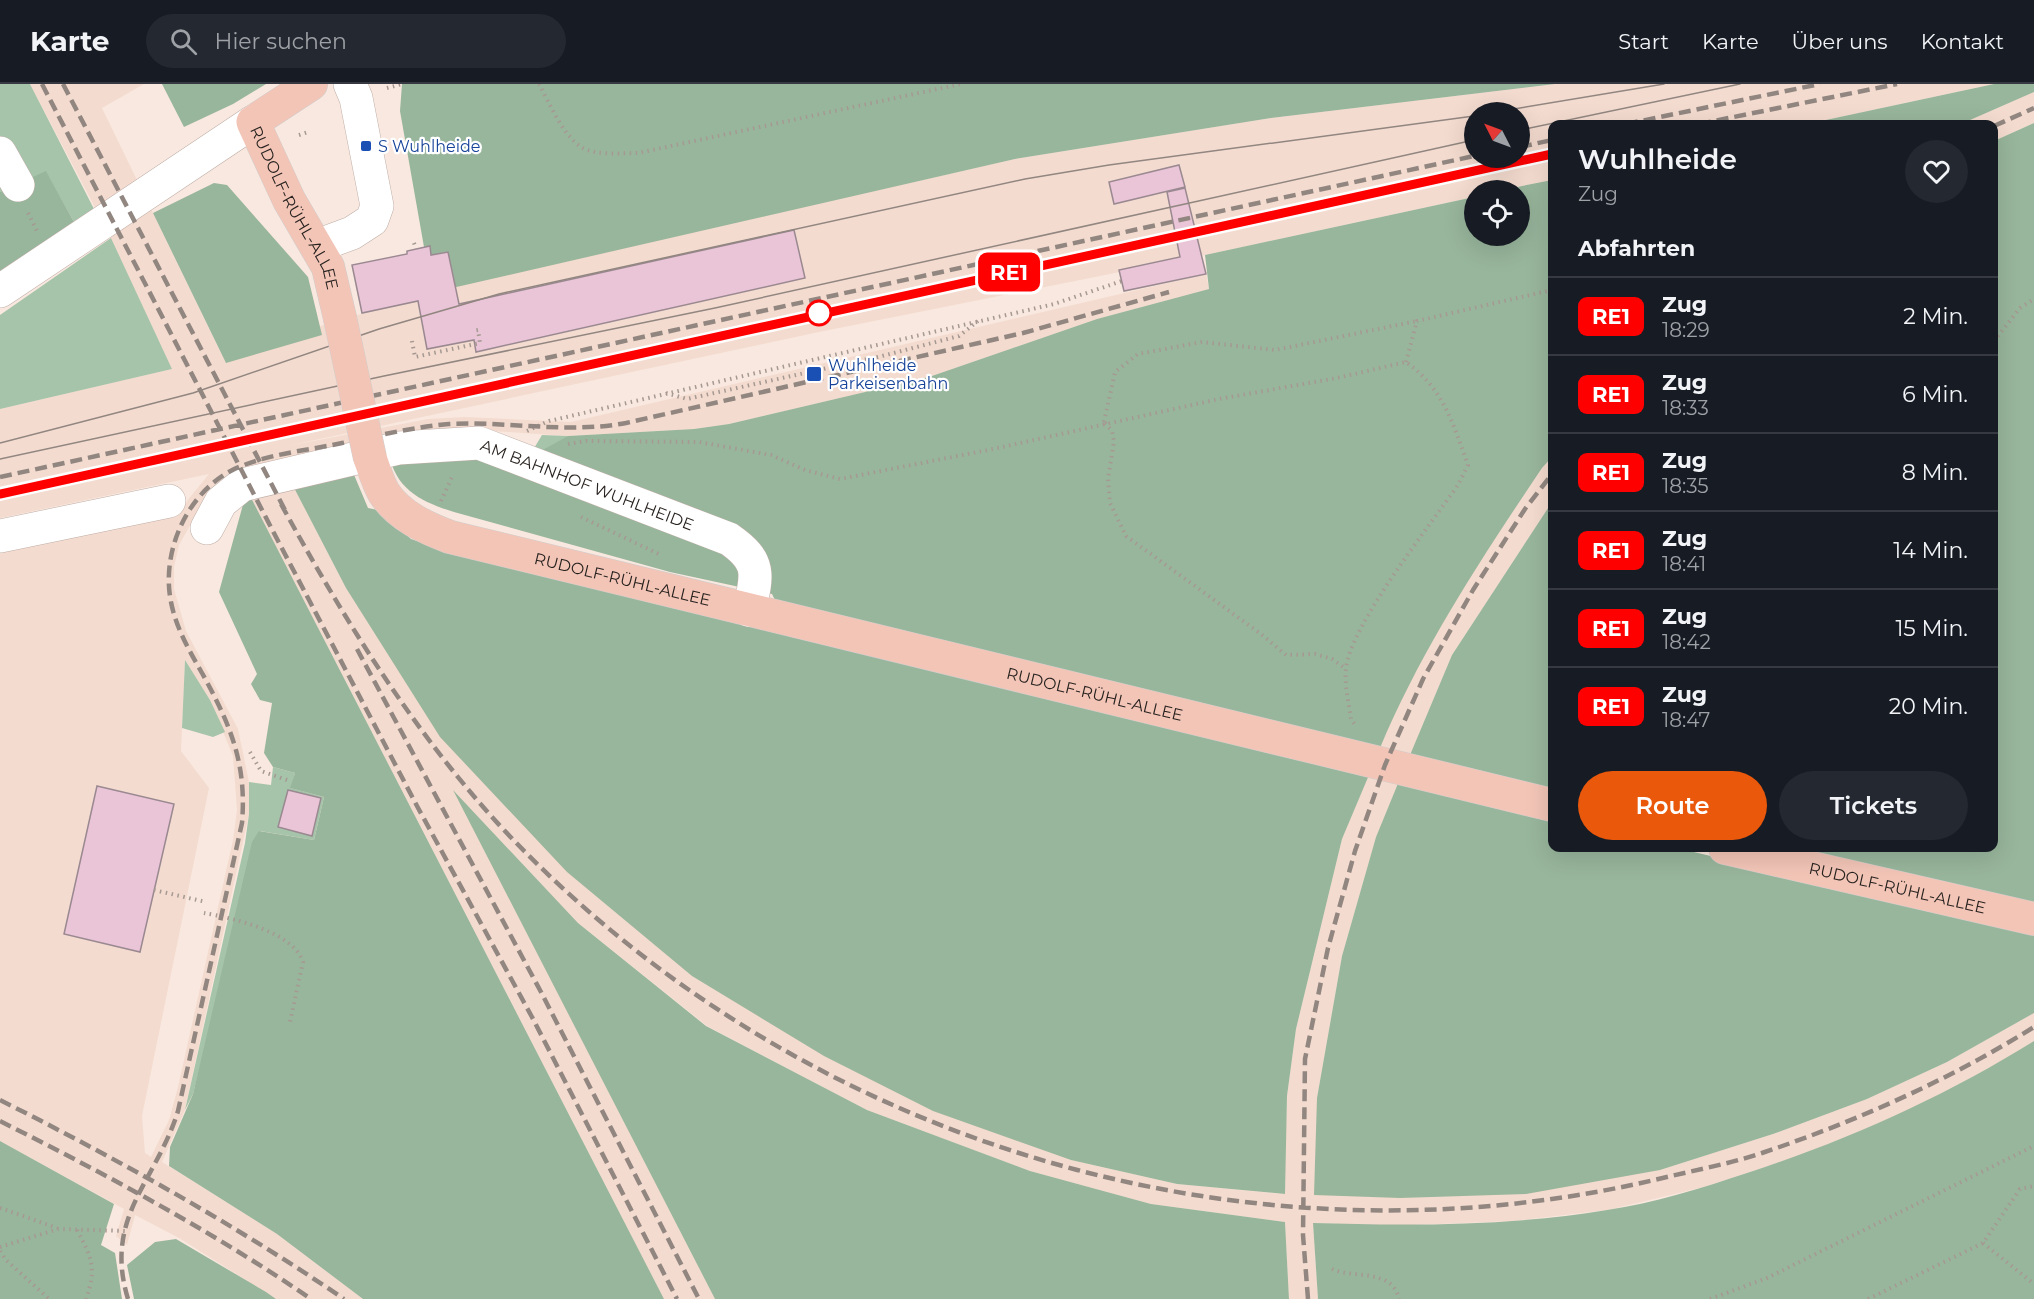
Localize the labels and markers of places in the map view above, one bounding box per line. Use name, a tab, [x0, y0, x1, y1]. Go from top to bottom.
place label: S Wuhlheide	[378, 137, 480, 156]
marker: S Wuhlheide	[359, 139, 373, 153]
unlabelled marker	[806, 300, 832, 326]
place label: Wuhlheide Parkeisenbahn	[828, 356, 948, 393]
marker: Wuhlheide Parkeisenbahn	[805, 365, 823, 383]

